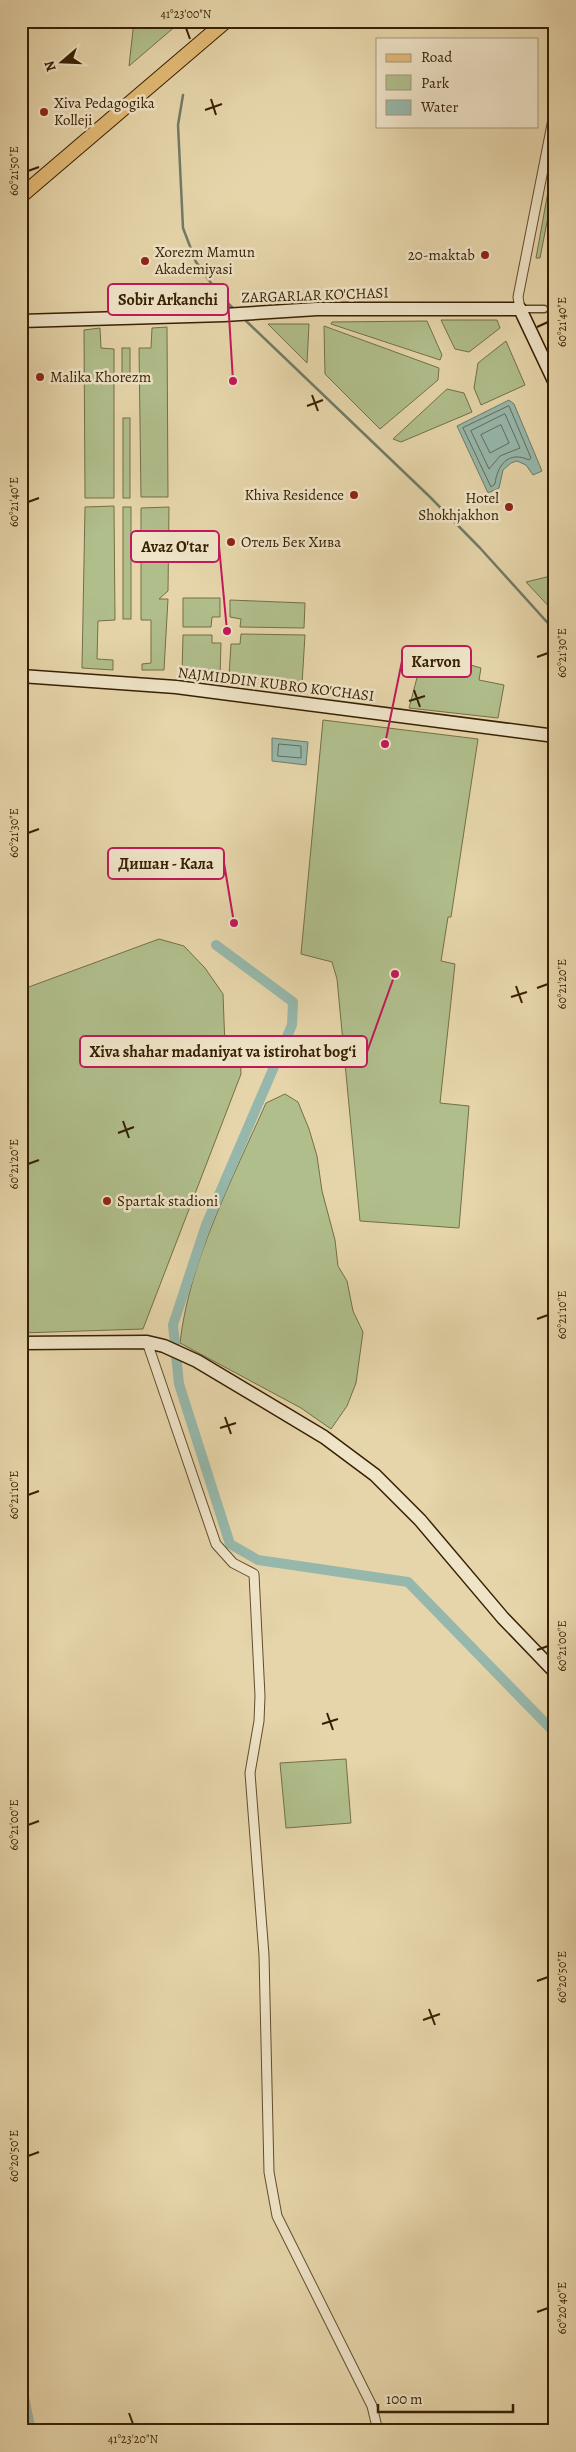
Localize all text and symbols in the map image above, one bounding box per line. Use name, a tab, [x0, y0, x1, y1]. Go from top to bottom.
text: 41°23'00"N	[161, 6, 212, 22]
north arrow	[38, 38, 88, 88]
legend	[376, 38, 538, 128]
text: Road	[421, 47, 453, 67]
text: N	[40, 58, 61, 74]
text: Park	[421, 73, 450, 93]
place label: Xiva Pedagogika Kolleji	[54, 93, 155, 130]
text: Water	[420, 97, 458, 117]
marker: Xiva Pedagogika Kolleji	[38, 106, 50, 118]
text: 60°21'50"E	[6, 146, 22, 196]
place label: Xorezm Mamun Akademiyasi	[154, 242, 255, 279]
place label: 20-maktab	[408, 245, 475, 265]
marker: 20-maktab	[479, 249, 491, 261]
marker: Xorezm Mamun Akademiyasi	[139, 255, 151, 267]
street label: ZARGARLAR KO'CHASI	[241, 282, 389, 308]
callout: Sobir Arkanchi	[108, 284, 228, 315]
text: Sobir Arkanchi	[118, 289, 218, 311]
text: 60°21'40"E	[554, 297, 570, 347]
place label: Malika Khorezm	[50, 367, 152, 387]
marker: Malika Khorezm	[34, 371, 46, 383]
text: 60°21'40"E	[6, 477, 22, 527]
place label: Khiva Residence	[244, 485, 344, 505]
place label: Hotel Shokhjakhon	[418, 488, 499, 525]
marker: Khiva Residence	[348, 489, 360, 501]
marker: Hotel Shokhjakhon	[503, 501, 515, 513]
callout: Avaz O'tar	[131, 531, 219, 562]
place label: Отель Бек Хива	[241, 532, 341, 552]
text: Avaz O'tar	[140, 536, 209, 558]
marker: Отель Бек Хива	[225, 536, 237, 548]
text: 60°21'30"E	[554, 628, 570, 678]
callout: Karvon	[402, 646, 471, 677]
text: Karvon	[411, 651, 461, 673]
street label: NAJMIDDIN KUBRO KO'CHASI	[177, 662, 375, 706]
text: 60°21'30"E	[6, 808, 22, 858]
callout: Дишан - Кала	[108, 848, 224, 879]
text: Дишан - Кала	[118, 853, 214, 875]
text: 60°21'20"E	[554, 959, 570, 1009]
callout: Xiva shahar madaniyat va istirohat bogʻi	[80, 1036, 367, 1067]
text: Xiva shahar madaniyat va istirohat bogʻi	[90, 1041, 357, 1063]
text: 60°21'20"E	[6, 1139, 22, 1189]
place label: Spartak stadioni	[117, 1191, 218, 1211]
marker: Spartak stadioni	[101, 1195, 113, 1207]
text: 60°21'10"E	[554, 1291, 570, 1339]
text: 60°21'10"E	[6, 1471, 22, 1519]
text: 60°21'00"E	[554, 1621, 570, 1671]
text: 60°21'00"E	[6, 1800, 22, 1850]
text: 60°20'50"E	[554, 1951, 570, 2003]
text: 60°20'50"E	[6, 2130, 22, 2182]
text: 60°20'40"E	[554, 2282, 570, 2334]
scale bar	[378, 2382, 514, 2414]
text: 100 m	[386, 2389, 423, 2409]
text: 41°23'20"N	[108, 2431, 158, 2447]

